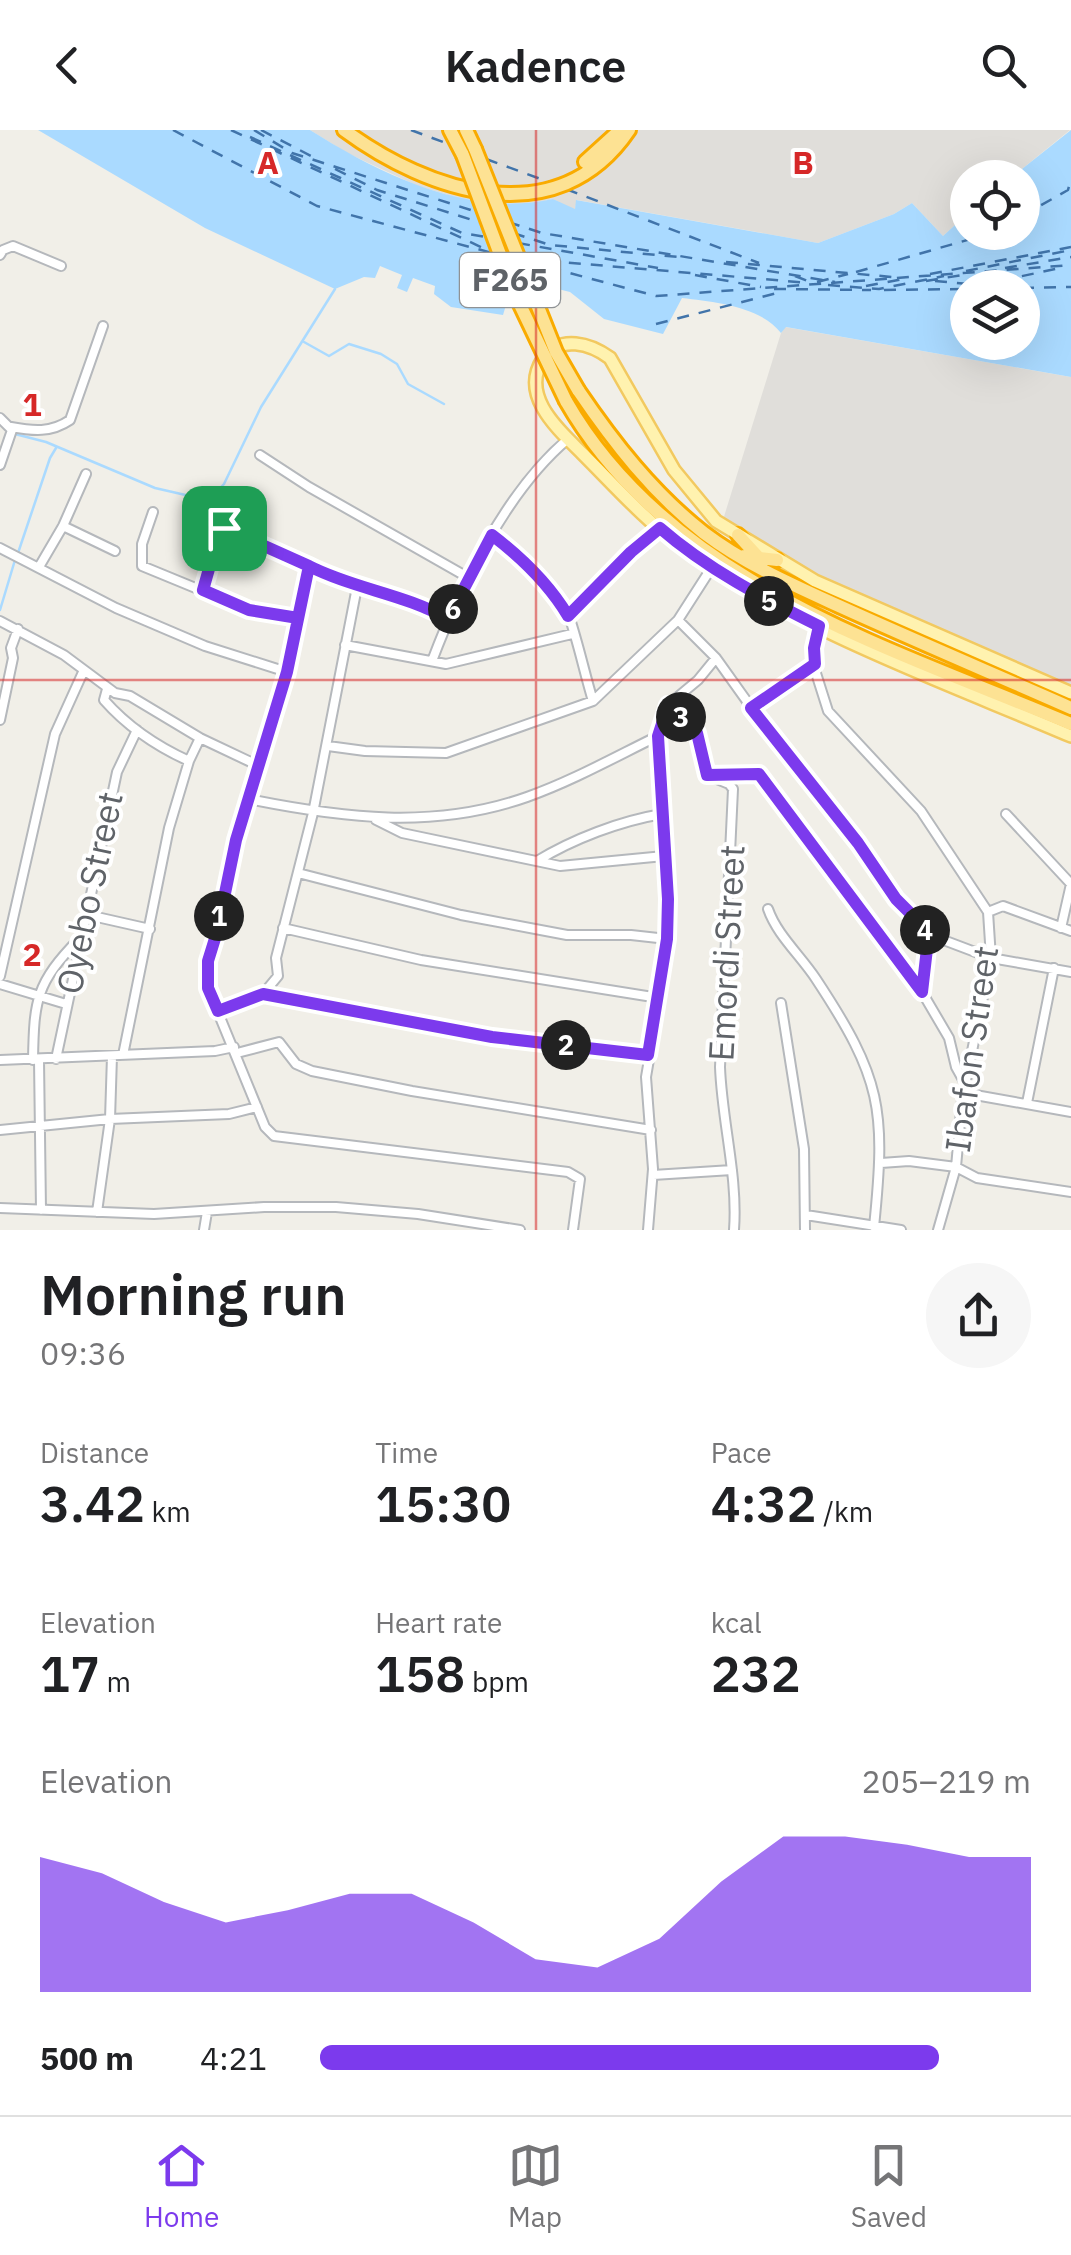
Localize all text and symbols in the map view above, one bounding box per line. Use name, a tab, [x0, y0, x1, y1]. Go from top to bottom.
text: Kadence	[445, 36, 626, 94]
icon: back	[40, 38, 95, 93]
icon: search	[976, 38, 1031, 93]
text: A	[257, 141, 279, 183]
text: B	[792, 141, 814, 183]
map controls	[950, 160, 1040, 360]
button: locate	[950, 160, 1040, 250]
road number: F265	[460, 253, 560, 307]
button: layers	[950, 270, 1040, 360]
text: 1	[22, 383, 42, 425]
pin	[182, 486, 267, 571]
icon: arrive	[197, 501, 252, 556]
pin: 5	[744, 576, 794, 626]
text: 5	[761, 582, 777, 619]
pin: 6	[428, 584, 478, 634]
text: 6	[445, 590, 461, 627]
pin: 3	[656, 692, 706, 742]
text: 3	[673, 698, 689, 735]
street label: Oyebo Street	[45, 788, 133, 998]
street label: Emordi Street	[697, 844, 755, 1062]
pin: 1	[194, 891, 244, 941]
text: 1	[211, 897, 227, 934]
pin: 4	[900, 905, 950, 955]
text: 4	[917, 911, 933, 948]
text: 2	[22, 933, 42, 975]
street label: Ibafon Street	[934, 943, 1008, 1155]
pin: 2	[541, 1020, 591, 1070]
text: 2	[558, 1026, 574, 1063]
text: Morning run	[40, 1259, 347, 1330]
button: share	[926, 1263, 1031, 1368]
text: 09:36	[40, 1332, 126, 1374]
text: Distance	[40, 1434, 149, 1471]
text: Time	[375, 1434, 438, 1471]
text: Pace	[711, 1434, 772, 1471]
text: 3.42	[40, 1471, 145, 1536]
text: 15:30	[375, 1471, 511, 1536]
text: 4:32	[711, 1471, 817, 1536]
text: km	[145, 1493, 191, 1530]
text: /km	[817, 1493, 873, 1530]
text: Elevation	[40, 1604, 156, 1641]
text: Heart rate	[375, 1604, 502, 1641]
text: kcal	[711, 1604, 762, 1641]
text: 17	[40, 1641, 100, 1706]
text: 158	[375, 1641, 465, 1706]
text: 232	[711, 1641, 801, 1706]
text: m	[100, 1663, 131, 1700]
text: bpm	[465, 1663, 529, 1700]
text: Elevation	[40, 1760, 173, 1802]
text: 205–219 m	[861, 1760, 1031, 1802]
text: 500 m	[40, 2037, 134, 2079]
text: 4:21	[200, 2037, 267, 2079]
tab: Home	[144, 2138, 219, 2235]
tab: Map	[508, 2138, 563, 2235]
tab: Saved	[851, 2138, 927, 2235]

